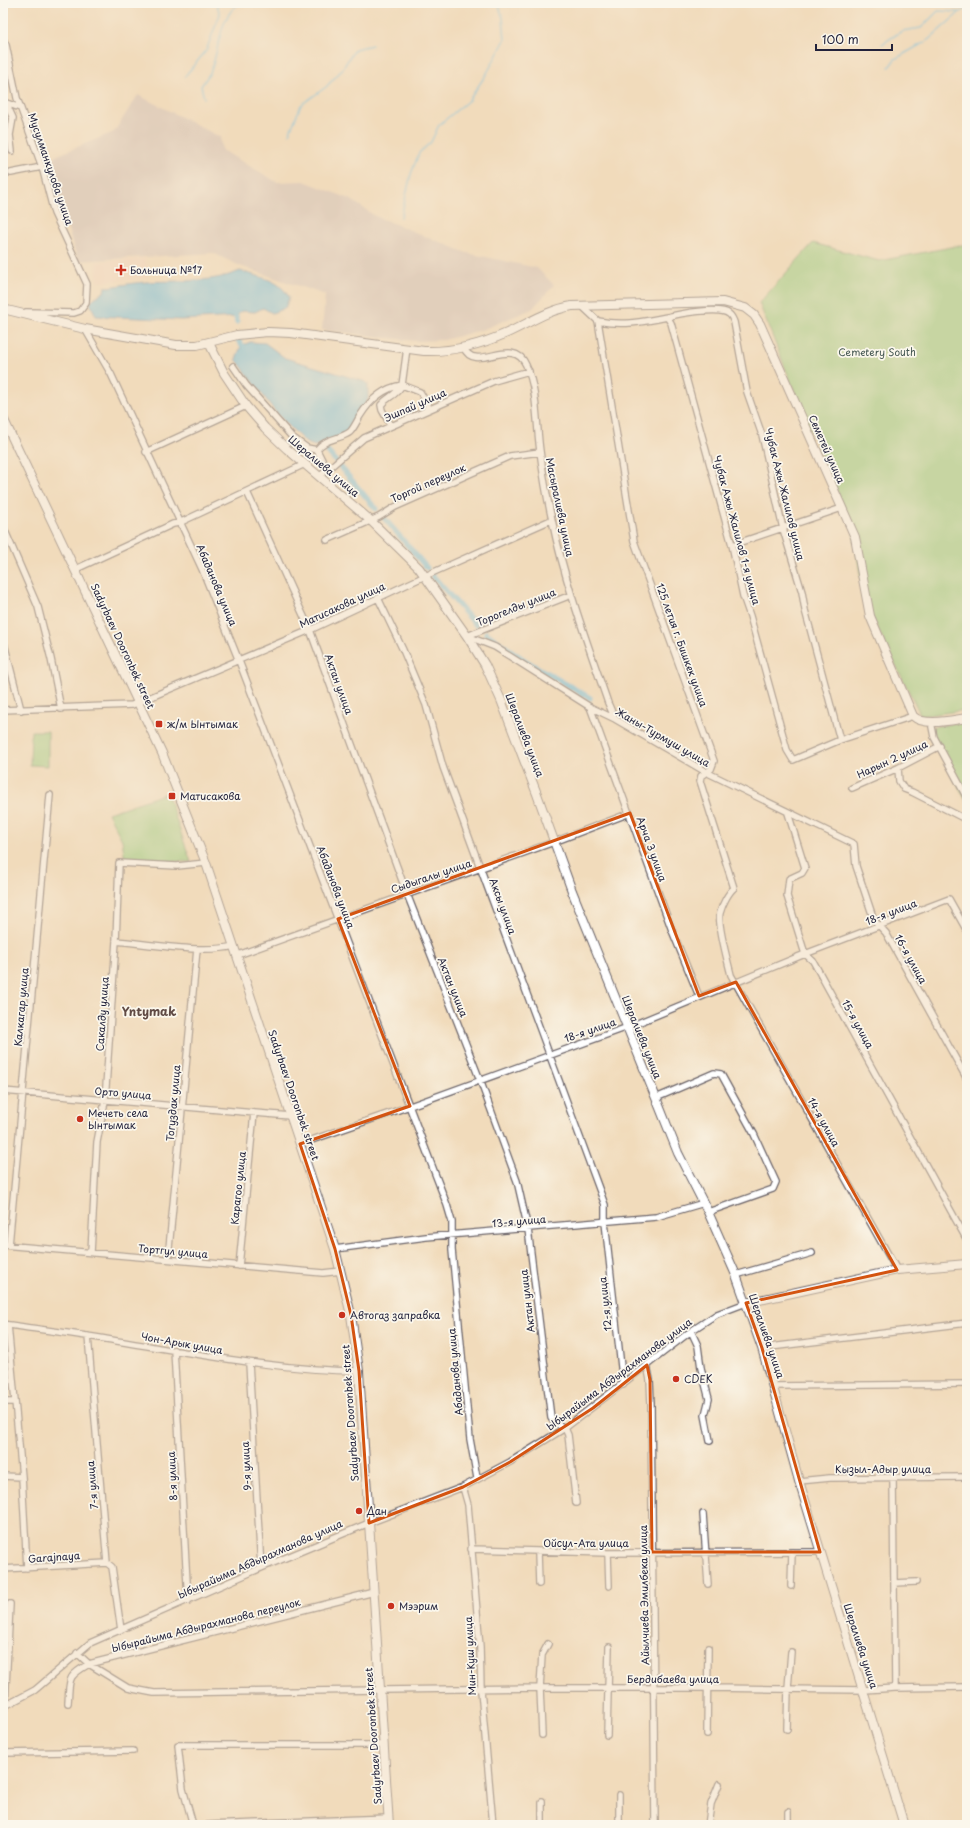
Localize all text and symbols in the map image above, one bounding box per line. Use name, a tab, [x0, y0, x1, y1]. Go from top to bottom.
scale bar	[816, 26, 892, 52]
text: 100 m	[822, 30, 859, 48]
street label: Мусулманкулова улица	[24, 111, 78, 228]
place label: Больница №17	[130, 262, 203, 277]
marker: Больница №17	[115, 264, 127, 276]
park label: Cemetery South	[838, 344, 916, 360]
street label: Эшпай улица	[381, 384, 449, 425]
street label: Семетей улица	[806, 412, 850, 486]
street label: Чубак Ажы Жалилов улица	[761, 426, 809, 563]
street label: Шералиева улица	[285, 431, 364, 501]
street label: Чубак Ажы Жалилов 1-я улица	[709, 453, 765, 607]
street label: Масыралиева улица	[542, 456, 578, 559]
street label: Торгой переулок	[388, 459, 468, 507]
street label: Абаданова улица	[193, 542, 242, 629]
street label: Матисакова улица	[296, 578, 388, 632]
street label: Sadyrbaev Dooronbek street	[87, 581, 159, 711]
street label: 125 летия г. Бишкек улица	[653, 581, 712, 709]
street label: Торогелды улица	[474, 584, 558, 629]
street label: Актан улица	[322, 652, 358, 717]
street label: Шералиева улица	[502, 691, 549, 780]
street label: Жаны-Турмуш улица	[613, 703, 714, 771]
place label: ж/м Ынтымак	[167, 716, 238, 731]
marker: ж/м Ынтымак	[154, 719, 164, 729]
street label: Нарын 2 улица	[854, 735, 930, 782]
place label: Матисакова	[180, 788, 241, 803]
marker: Матисакова	[167, 791, 177, 801]
street label: Арча 3 улица	[634, 814, 671, 884]
street label: Абаданова улица	[313, 843, 359, 931]
street label: Сыдыгалы улица	[389, 855, 474, 896]
street label: Аксы улица	[486, 876, 521, 937]
street label: 18-я улица	[863, 895, 919, 928]
street label: 16-я улица	[892, 931, 932, 987]
street label: Актан улица	[435, 955, 473, 1020]
street label: Калкагар улица	[10, 966, 31, 1047]
street label: Сакалду улица	[91, 976, 112, 1052]
street label: Шералиева улица	[618, 993, 666, 1082]
street label: 15-я улица	[839, 996, 878, 1052]
district label: Yntymak	[122, 1002, 176, 1020]
street label: 18-я улица	[562, 1013, 618, 1045]
street label: Sadyrbaev Dooronbek street	[264, 1028, 324, 1162]
street label: Тогуздак улица	[162, 1063, 184, 1142]
street label: Орто улица	[94, 1083, 153, 1103]
street label: 14-я улица	[805, 1094, 844, 1150]
place label: Мечеть села Ынтымак	[88, 1105, 149, 1132]
marker: Мечеть села Ынтымак	[75, 1114, 85, 1124]
street label: Карагоо улица	[226, 1150, 249, 1225]
street label: 13-я улица	[491, 1211, 547, 1230]
street label: Тортгул улица	[138, 1240, 209, 1261]
street label: Актан улица	[515, 1268, 538, 1333]
street label: 12-я улица	[594, 1275, 615, 1332]
street label: Шералиева улица	[745, 1291, 789, 1381]
place label: Автогаз заправка	[350, 1307, 441, 1322]
marker: Автогаз заправка	[337, 1310, 347, 1320]
street label: Ыбырайыма Абдырахманова улица	[543, 1313, 696, 1434]
street label: Абаданова улица	[443, 1327, 467, 1416]
street label: Чон-Арык улица	[140, 1328, 225, 1357]
street label: Sadyrbaev Dooronbek street	[337, 1344, 363, 1482]
place label: CDEK	[684, 1371, 713, 1386]
marker: CDEK	[671, 1374, 681, 1384]
street label: 9-я улица	[237, 1440, 254, 1491]
street label: 8-я улица	[163, 1450, 180, 1501]
street label: 7-я улица	[82, 1460, 101, 1510]
street label: Кызыл-Адыр улица	[835, 1461, 932, 1476]
place label: Дан	[366, 1503, 387, 1518]
marker: Дан	[354, 1506, 364, 1516]
street label: Ыбырайыма Абдырахманова улица	[175, 1515, 346, 1603]
street label: Айылчиева Эмилбека улица	[635, 1524, 652, 1665]
street label: Ойсул-Ата улица	[543, 1535, 630, 1550]
street label: Garajnaya	[27, 1547, 81, 1566]
street label: Ыбырайыма Абдырахманова переулок	[110, 1594, 302, 1656]
place label: Мээрим	[399, 1598, 438, 1613]
marker: Мээрим	[386, 1601, 396, 1611]
street label: Шералиева улица	[840, 1601, 883, 1691]
street label: Мин-Куш улица	[460, 1615, 480, 1696]
street label: Sadyrbaev Dooronbek street	[360, 1667, 386, 1805]
street label: Бердибаева улица	[627, 1671, 720, 1687]

